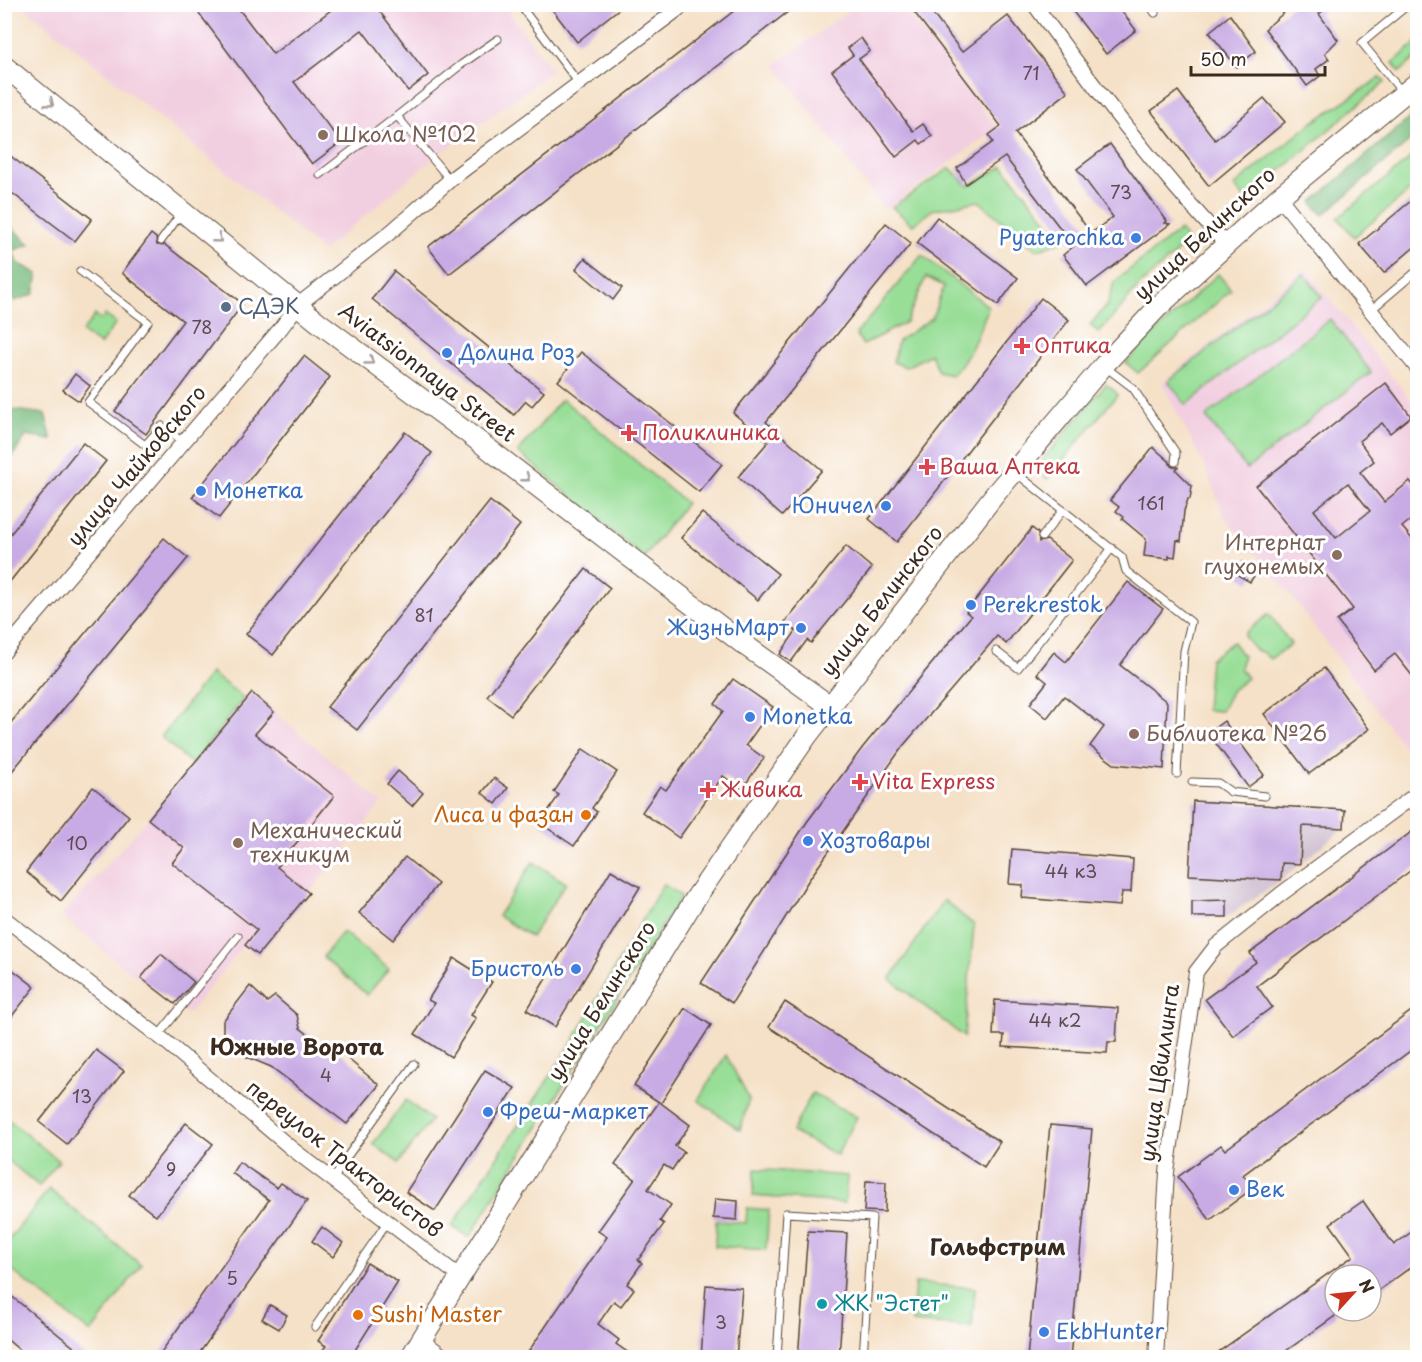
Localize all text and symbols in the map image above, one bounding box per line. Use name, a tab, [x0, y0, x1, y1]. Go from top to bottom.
scale bar	[1191, 39, 1324, 77]
text: 50 m	[1200, 45, 1247, 72]
house number: 71	[1023, 59, 1039, 86]
one-way arrow	[43, 96, 54, 107]
place label: Школа №102	[335, 117, 477, 149]
marker: Школа №102	[316, 128, 330, 142]
street label: улица Белинского	[1126, 158, 1282, 307]
house number: 73	[1110, 178, 1132, 205]
place label: Pyaterochka	[999, 220, 1124, 252]
marker: Pyaterochka	[1129, 231, 1143, 245]
one-way arrow	[211, 232, 222, 243]
place label: СДЭК	[238, 289, 300, 321]
street label: Aviatsionnaya Street	[333, 294, 524, 449]
marker: СДЭК	[219, 300, 233, 314]
house number: 78	[192, 313, 213, 340]
place label: Оптика	[1034, 328, 1112, 360]
place label: Долина Роз	[458, 335, 575, 367]
marker: Оптика	[1015, 339, 1029, 353]
marker: Долина Роз	[440, 346, 454, 360]
one-way arrow	[364, 353, 375, 364]
street label: улица Чайковского	[58, 377, 213, 552]
place label: Поликлиника	[642, 415, 780, 447]
marker: Поликлиника	[620, 424, 638, 442]
place label: Ваша Аптека	[939, 449, 1080, 481]
marker: Ваша Аптека	[920, 460, 934, 474]
one-way arrow	[519, 471, 530, 482]
place label: Монетка	[213, 473, 304, 505]
marker: Монетка	[194, 484, 208, 498]
place label: Юничел	[792, 488, 874, 520]
house number: 161	[1138, 489, 1164, 516]
marker: Юничел	[879, 499, 893, 513]
street label: улица Белинского	[811, 518, 950, 682]
place label: Интернат глухонемых	[1204, 525, 1326, 581]
marker: Интернат глухонемых	[1330, 548, 1344, 562]
place label: Perekrestok	[983, 587, 1103, 619]
marker: Perekrestok	[964, 598, 978, 612]
house number: 81	[414, 601, 434, 628]
place label: ЖизньМарт	[666, 610, 790, 642]
marker: ЖизньМарт	[794, 621, 808, 635]
place label: Monetka	[762, 699, 852, 731]
marker: Monetka	[743, 710, 757, 724]
place label: Библиотека №26	[1146, 716, 1327, 748]
marker: Библиотека №26	[1127, 727, 1141, 741]
place label: Vita Express	[872, 764, 995, 796]
place label: Живика	[720, 772, 803, 804]
marker: Vita Express	[853, 775, 867, 789]
marker: Живика	[701, 783, 715, 797]
place label: Лиса и фазан	[434, 797, 574, 829]
marker: Лиса и фазан	[579, 808, 593, 822]
place label: Механический техникум	[250, 813, 402, 869]
place label: Хозтовары	[820, 823, 930, 855]
house number: 10	[66, 829, 88, 856]
marker: Хозтовары	[801, 834, 815, 848]
marker: Механический техникум	[231, 836, 245, 850]
house number: 44 к3	[1045, 857, 1097, 884]
street label: улица Белинского	[538, 914, 663, 1086]
place label: Бристоль	[471, 951, 564, 983]
marker: Бристоль	[569, 962, 583, 976]
street label: улица Цвиллинга	[1130, 982, 1186, 1164]
house number: 44 к2	[1028, 1006, 1082, 1033]
district label: Южные Ворота	[210, 1029, 384, 1062]
house number: 4	[320, 1061, 332, 1088]
street label: переулок Трактористов	[240, 1071, 450, 1244]
house number: 13	[72, 1082, 92, 1109]
place label: Фреш-маркет	[500, 1094, 649, 1126]
marker: Фреш-маркет	[481, 1105, 495, 1119]
house number: 9	[166, 1155, 176, 1182]
place label: Век	[1246, 1172, 1285, 1204]
marker: Век	[1227, 1183, 1241, 1197]
district label: Гольфстрим	[930, 1229, 1066, 1262]
north arrow	[1323, 1263, 1383, 1323]
house number: 5	[226, 1264, 238, 1291]
text: N	[1354, 1275, 1381, 1297]
place label: ЖК "Эстет"	[833, 1286, 949, 1318]
place label: Sushi Master	[370, 1297, 502, 1329]
marker: ЖК "Эстет"	[815, 1297, 829, 1311]
marker: Sushi Master	[351, 1308, 365, 1322]
house number: 3	[715, 1308, 727, 1335]
place label: EkbHunter	[1056, 1314, 1164, 1346]
marker: EkbHunter	[1037, 1325, 1051, 1339]

